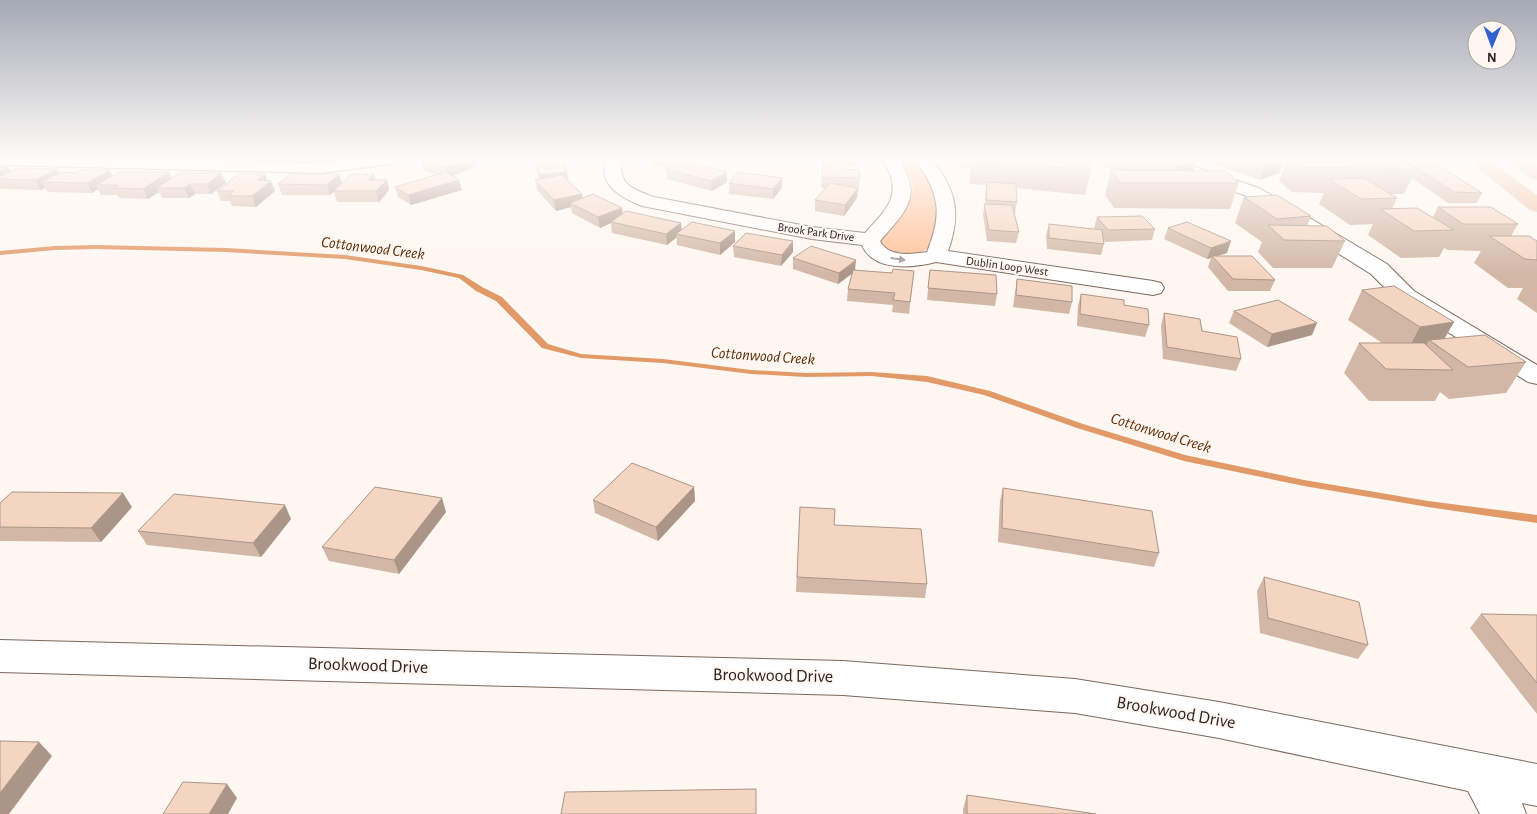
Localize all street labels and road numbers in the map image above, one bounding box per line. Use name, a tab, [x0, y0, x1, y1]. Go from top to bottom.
street label: Brook Park Drive	[777, 221, 855, 243]
street label: Dublin Loop West	[965, 254, 1049, 278]
street label: Brookwood Drive	[307, 655, 429, 677]
street label: Brookwood Drive	[713, 666, 833, 686]
street label: Brookwood Drive	[1115, 694, 1237, 732]

